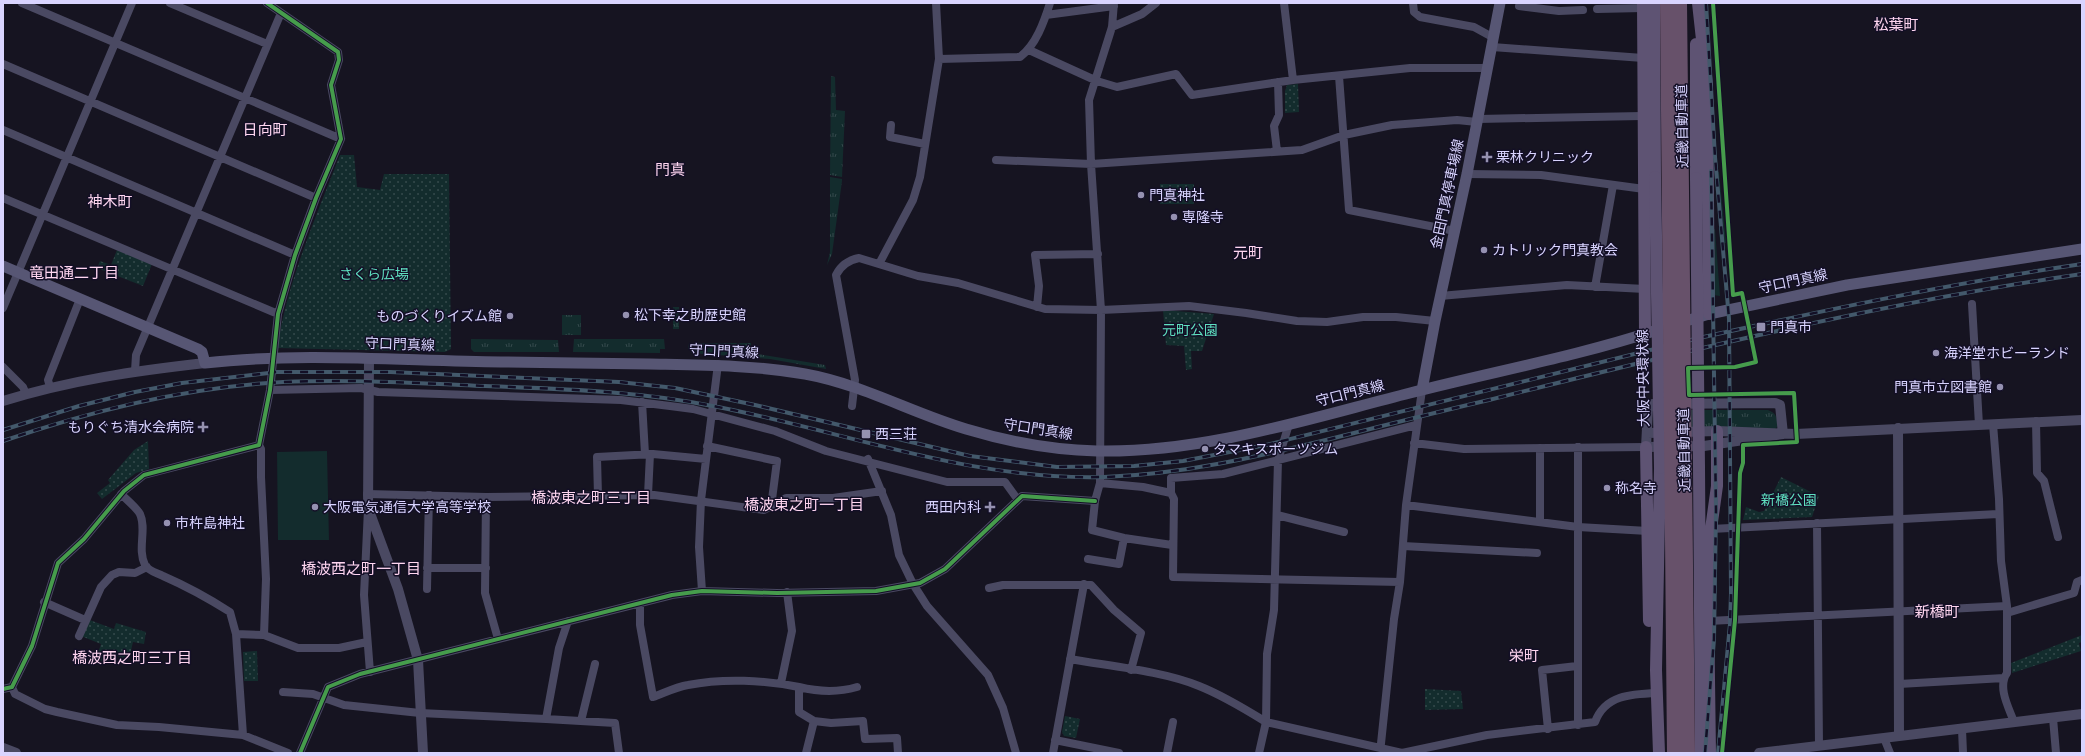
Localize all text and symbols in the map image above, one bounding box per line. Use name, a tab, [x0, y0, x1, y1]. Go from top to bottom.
district label: 松葉町	[1873, 17, 1919, 33]
street label: 近畿自動車道	[1673, 84, 1691, 168]
district label: 日向町	[242, 122, 288, 138]
street label: 金田門真停車場線	[1429, 138, 1466, 250]
place label: 栗林クリニック	[1496, 150, 1594, 165]
marker: 栗林クリニック	[1481, 151, 1493, 163]
district label: 門真	[655, 162, 685, 178]
place label: 門真神社	[1149, 188, 1205, 203]
marker: 門真神社	[1136, 190, 1146, 200]
district label: 神木町	[87, 194, 133, 210]
place label: 専隆寺	[1182, 210, 1224, 225]
marker: 専隆寺	[1169, 212, 1179, 222]
place label: カトリック門真教会	[1492, 243, 1618, 258]
marker: カトリック門真教会	[1479, 245, 1489, 255]
district label: 元町	[1233, 246, 1263, 261]
district label: 竜田通二丁目	[29, 265, 119, 281]
park label: さくら広場	[339, 267, 409, 282]
street label: 守口門真線	[1757, 267, 1829, 296]
place label: ものづくりイズム館	[376, 308, 502, 324]
place label: 松下幸之助歴史館	[634, 308, 746, 323]
marker: 松下幸之助歴史館	[621, 310, 631, 320]
marker: ものづくりイズム館	[505, 311, 515, 321]
place label: 門真市	[1770, 320, 1812, 335]
marker: 門真市	[1755, 321, 1767, 333]
park label: 元町公園	[1162, 323, 1218, 338]
street label: 大阪中央環状線	[1634, 329, 1652, 427]
street label: 守口門真線	[365, 336, 435, 353]
street label: 守口門真線	[689, 342, 759, 361]
place label: 海洋堂ホビーランド	[1944, 346, 2070, 361]
marker: 海洋堂ホビーランド	[1931, 348, 1941, 358]
street label: 守口門真線	[1314, 378, 1386, 409]
place label: 門真市立図書館	[1894, 380, 1992, 395]
marker: 門真市立図書館	[1995, 382, 2005, 392]
street label: 近畿自動車道	[1675, 408, 1693, 492]
street label: 守口門真線	[1002, 417, 1074, 442]
place label: もりぐち清水会病院	[68, 420, 194, 435]
marker: もりぐち清水会病院	[197, 421, 209, 433]
place label: 西三荘	[875, 427, 917, 442]
marker: 西三荘	[860, 428, 872, 440]
place label: タマキスポーツジム	[1213, 442, 1338, 457]
marker: タマキスポーツジム	[1200, 444, 1210, 454]
place label: 称名寺	[1615, 481, 1657, 496]
marker: 称名寺	[1602, 483, 1612, 493]
district label: 橋波東之町三丁目	[531, 490, 651, 506]
park label: 新橋公園	[1761, 493, 1817, 508]
district label: 橋波東之町一丁目	[744, 497, 864, 513]
place label: 大阪電気通信大学高等学校	[323, 499, 491, 515]
place label: 西田内科	[925, 500, 981, 515]
marker: 西田内科	[984, 501, 996, 513]
marker: 大阪電気通信大学高等学校	[310, 502, 320, 512]
place label: 市杵島神社	[175, 516, 245, 531]
marker: 市杵島神社	[162, 518, 172, 528]
district label: 橋波西之町一丁目	[301, 561, 421, 577]
district label: 新橋町	[1914, 604, 1960, 620]
district label: 栄町	[1509, 648, 1539, 664]
district label: 橋波西之町三丁目	[72, 650, 192, 666]

